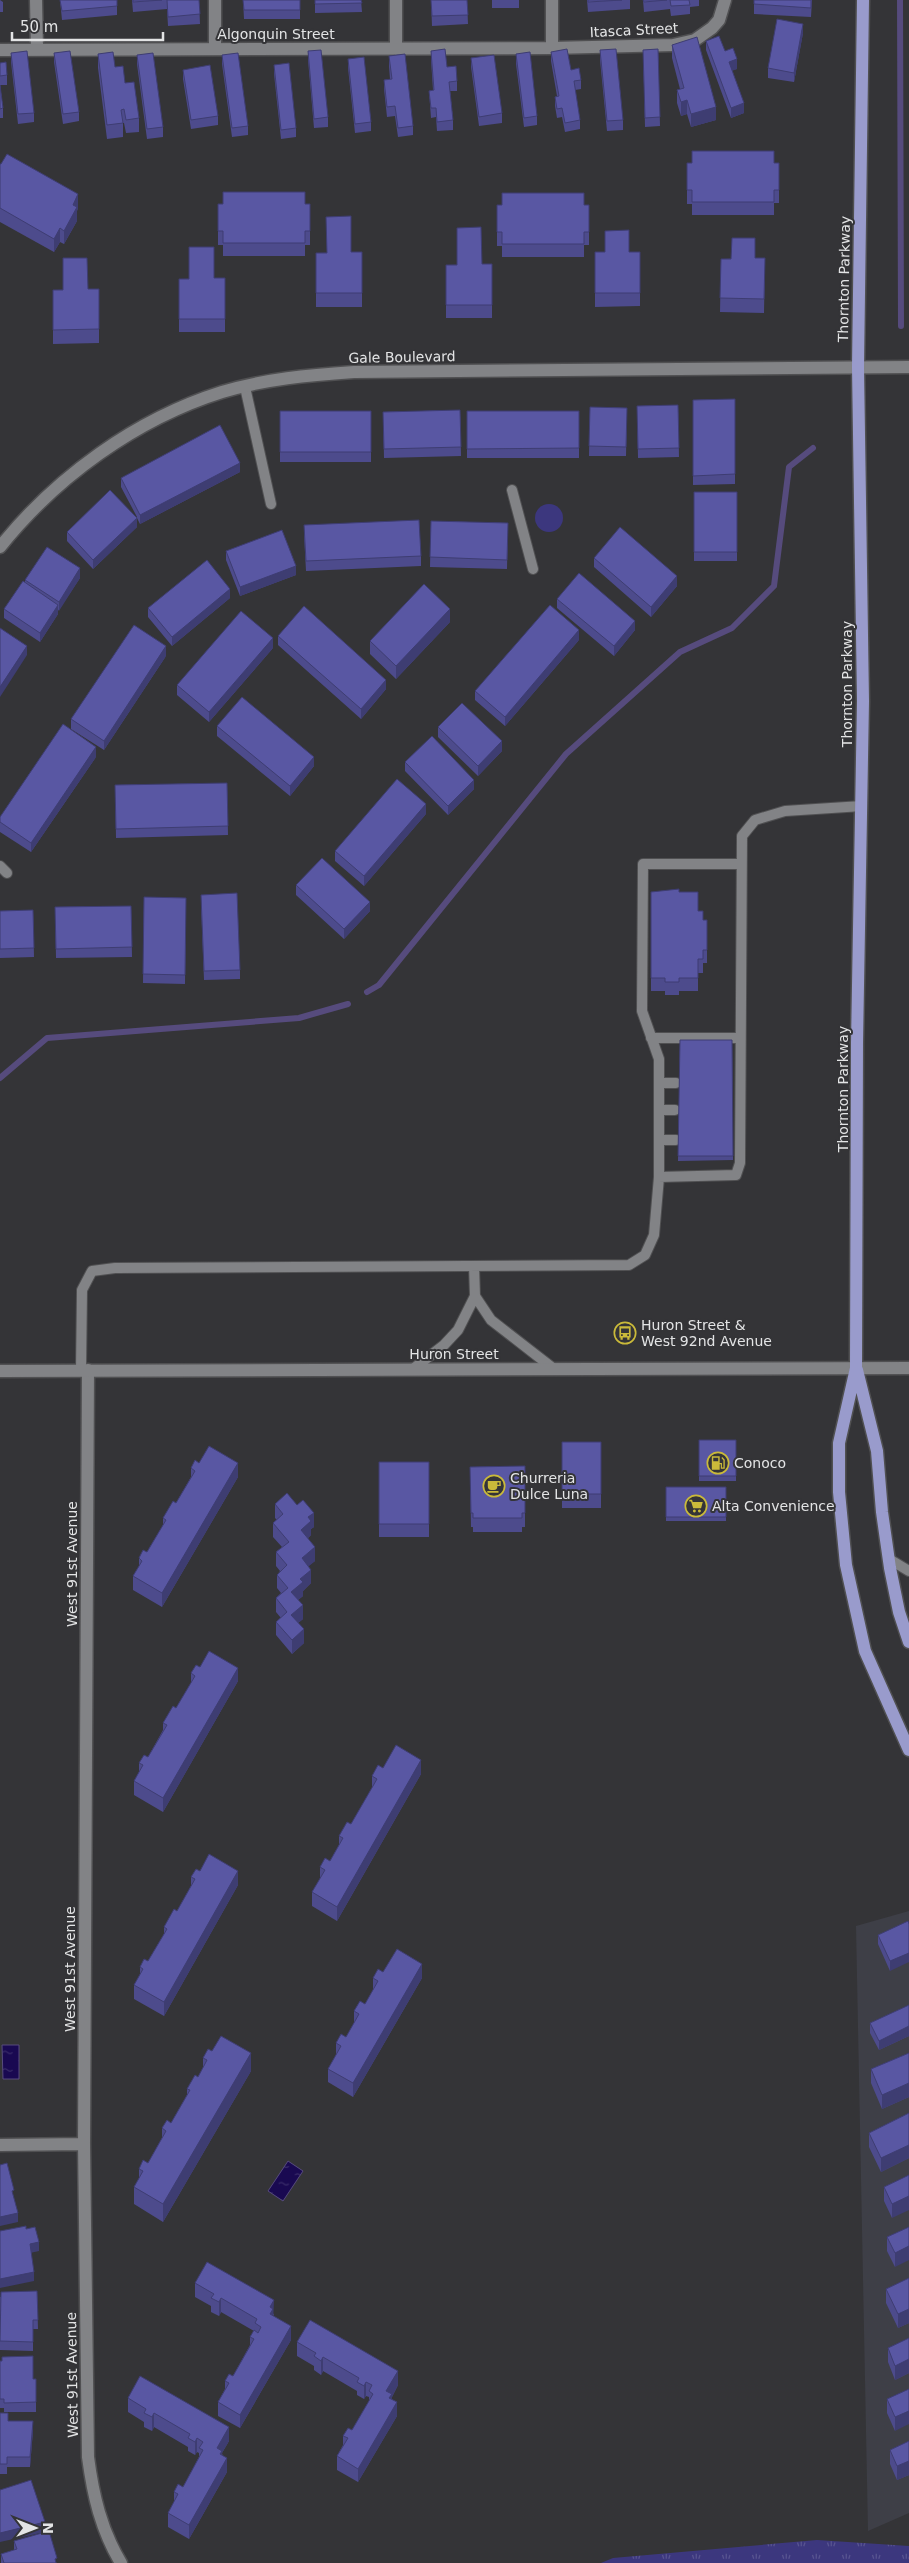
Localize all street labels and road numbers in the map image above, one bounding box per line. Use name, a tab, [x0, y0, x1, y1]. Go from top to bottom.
street label: Itasca Street	[589, 20, 679, 40]
street label: Algonquin Street	[217, 26, 335, 42]
street label: Thornton Parkway	[835, 216, 853, 343]
street label: Gale Boulevard	[348, 348, 456, 366]
street label: Thornton Parkway	[839, 621, 855, 748]
street label: Thornton Parkway	[835, 1026, 851, 1153]
street label: Huron Street	[409, 1346, 499, 1362]
street label: West 91st Avenue	[64, 1501, 80, 1627]
street label: West 91st Avenue	[62, 1906, 78, 2032]
street label: West 91st Avenue	[63, 2312, 81, 2438]

